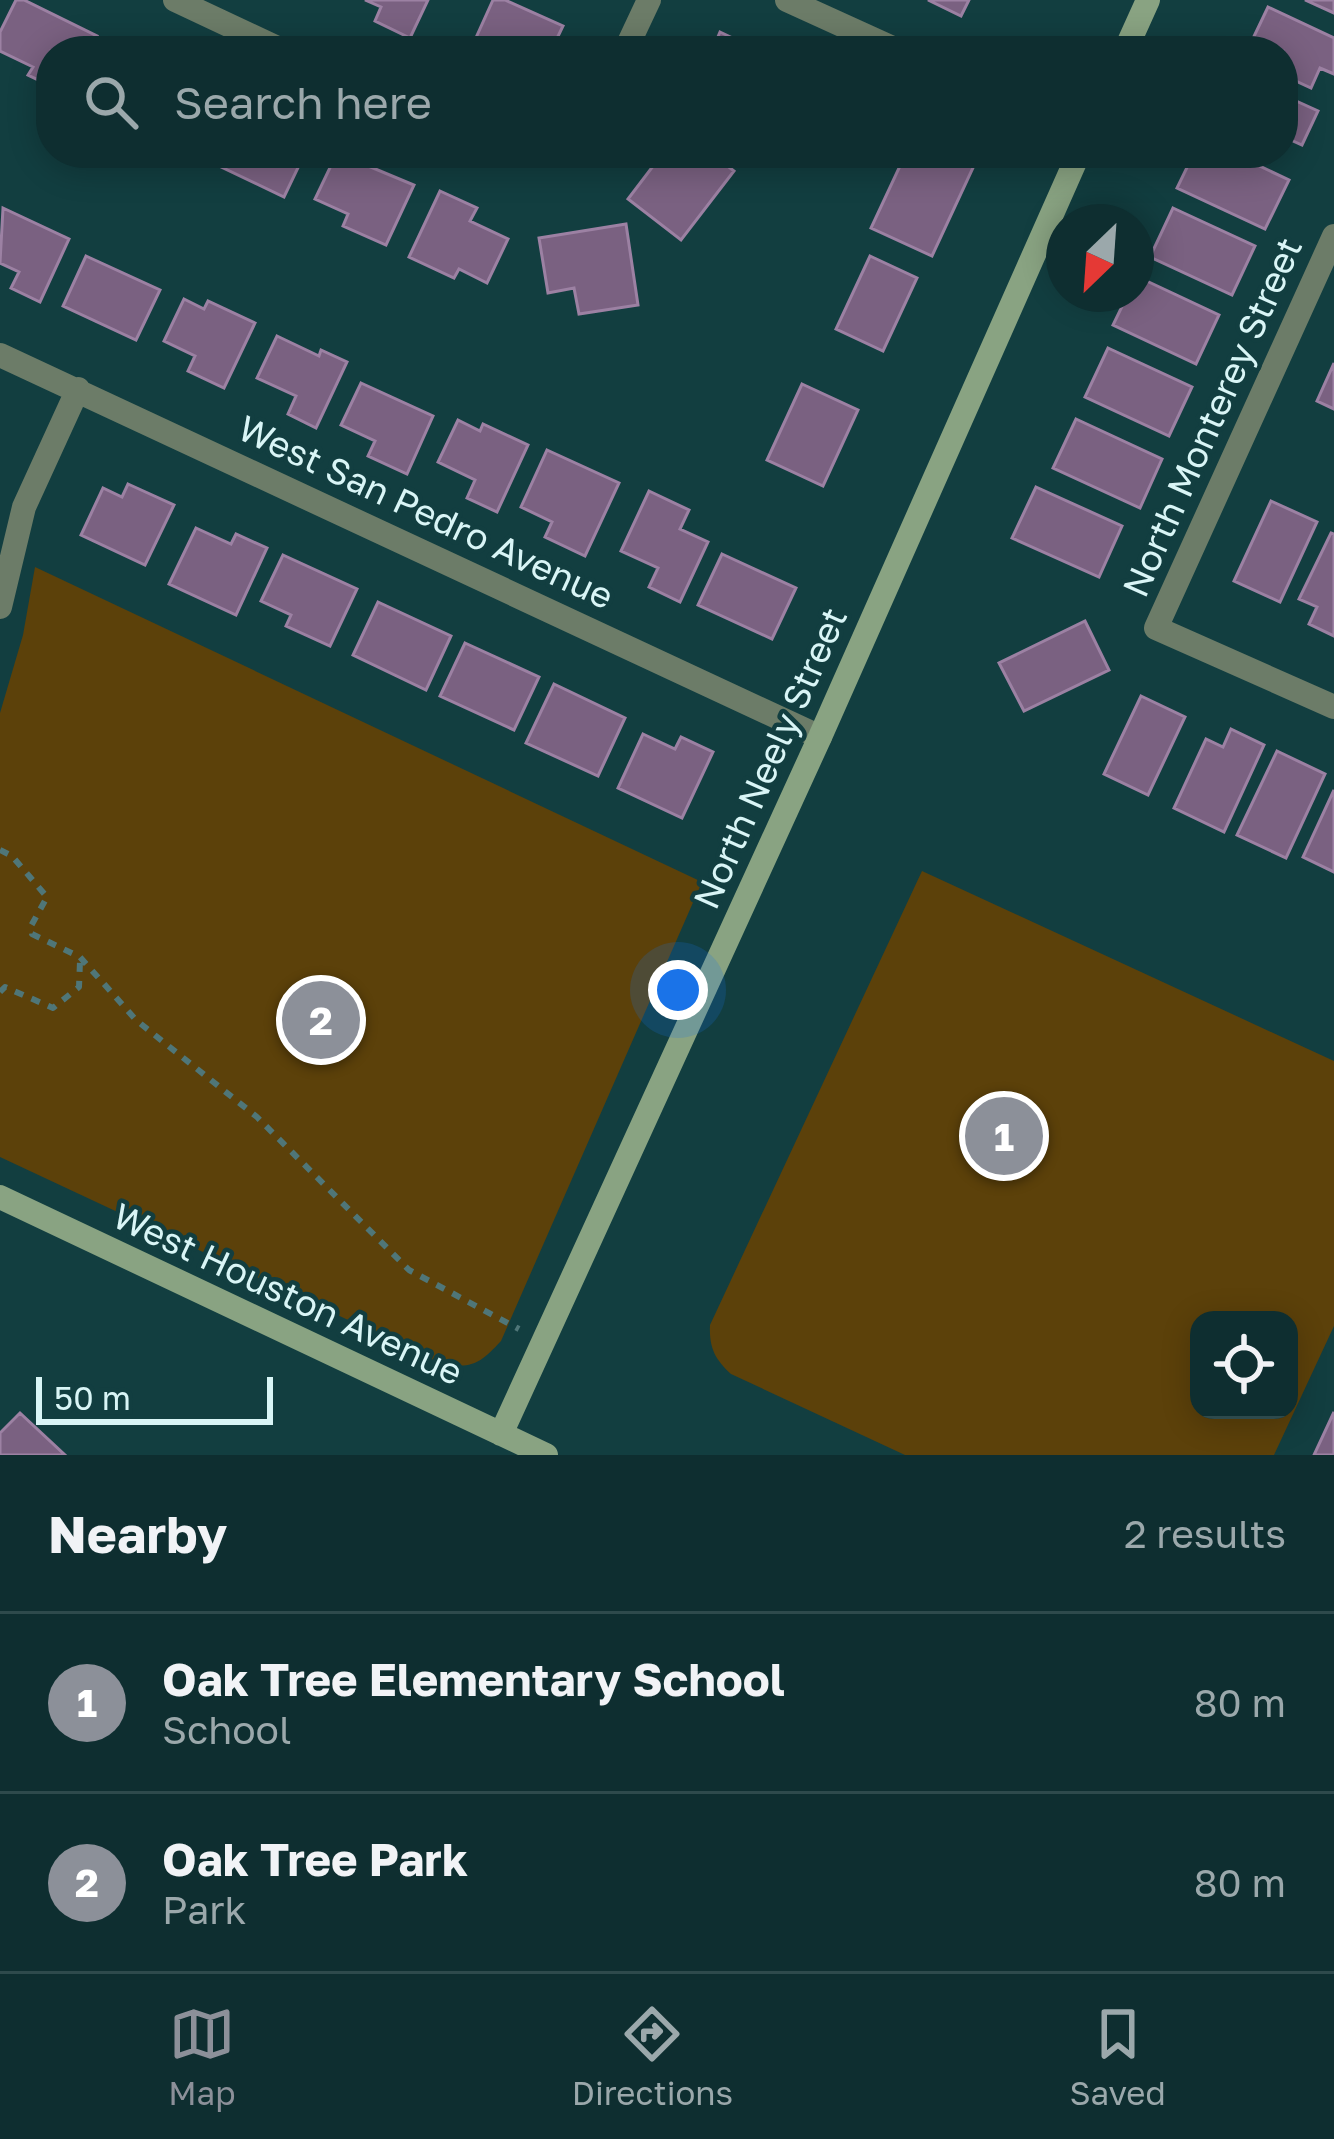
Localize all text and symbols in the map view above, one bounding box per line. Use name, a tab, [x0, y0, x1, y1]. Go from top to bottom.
search box	[36, 36, 1298, 168]
icon: search	[78, 69, 144, 135]
text: Search here	[174, 75, 432, 129]
north arrow	[1046, 204, 1154, 312]
street label: North Monterey Street	[1113, 231, 1310, 603]
street label: West San Pedro Avenue	[232, 406, 620, 617]
street label: North Neely Street	[684, 601, 855, 915]
your location	[648, 960, 708, 1020]
pin: 2	[282, 975, 360, 1065]
pin: 1	[965, 1091, 1043, 1181]
street label: West Houston Avenue	[107, 1194, 470, 1393]
map controls	[1190, 1311, 1298, 1419]
button: locate	[1190, 1311, 1298, 1419]
scale bar	[36, 1371, 273, 1424]
text: 50 m	[54, 1378, 131, 1417]
text: Nearby	[48, 1503, 227, 1564]
text: 2 results	[1124, 1510, 1286, 1557]
text: Oak Tree Elementary School	[162, 1652, 785, 1706]
text: 1	[77, 1679, 97, 1726]
text: 80 m	[1194, 1679, 1286, 1726]
text: School	[162, 1706, 291, 1753]
text: Oak Tree Park	[162, 1832, 468, 1886]
text: 2	[75, 1859, 99, 1906]
text: 80 m	[1194, 1859, 1286, 1906]
text: Park	[162, 1886, 246, 1933]
tab: Map	[168, 2001, 236, 2112]
tab: Directions	[572, 2001, 733, 2112]
tab: Saved	[1069, 2001, 1166, 2112]

